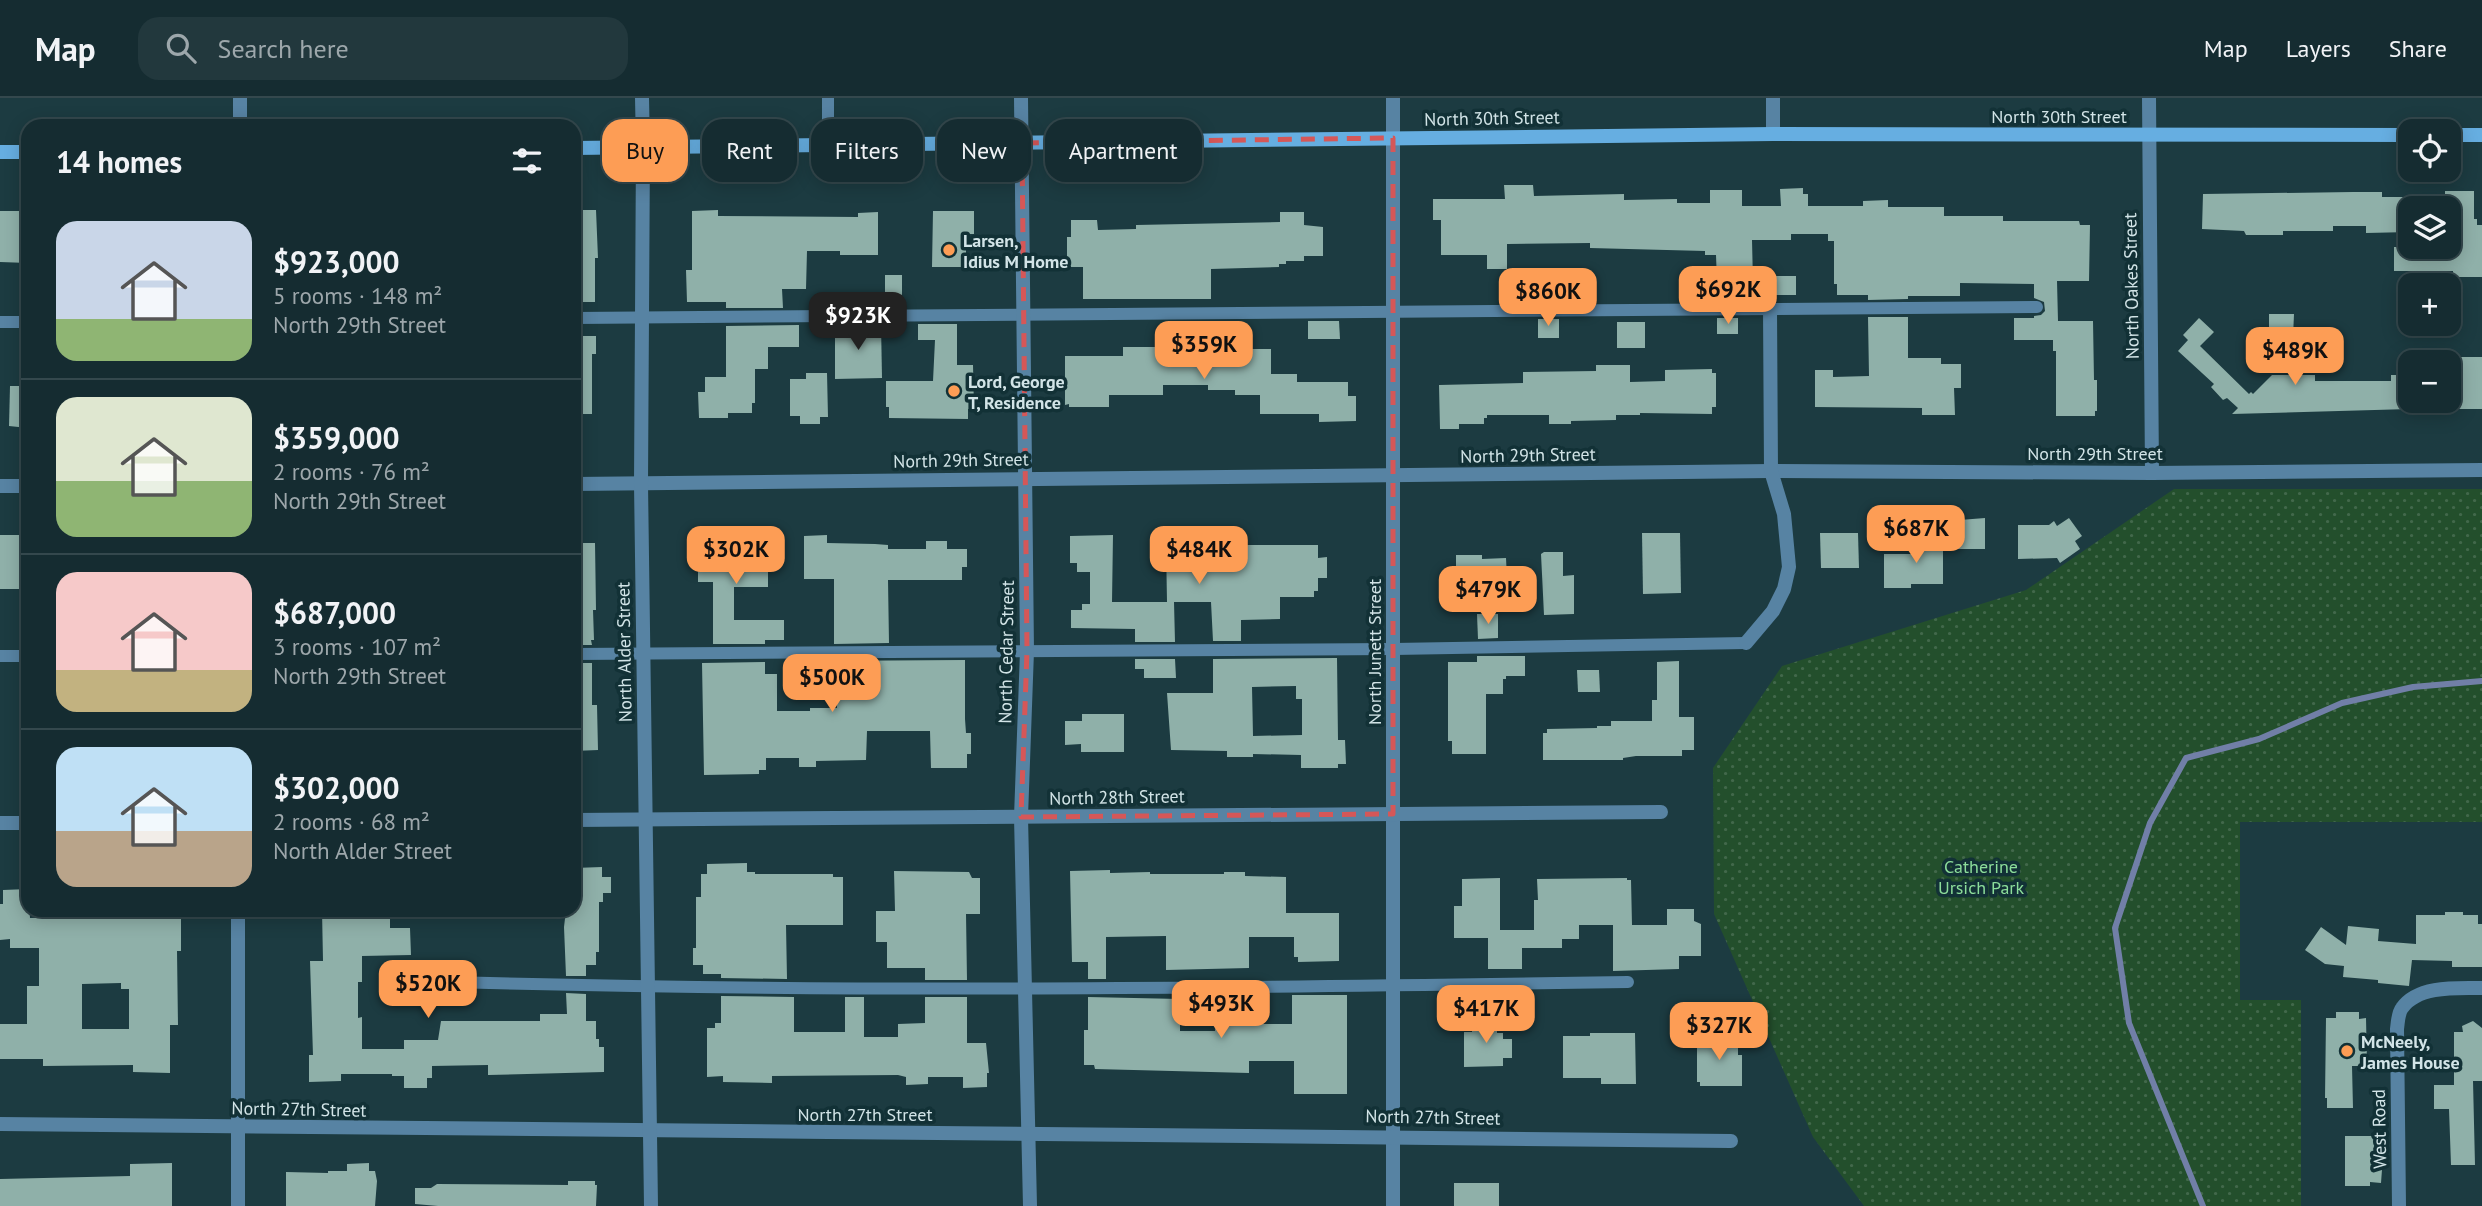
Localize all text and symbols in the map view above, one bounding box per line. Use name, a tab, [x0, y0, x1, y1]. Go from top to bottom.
search box	[138, 17, 628, 80]
text: Map	[35, 27, 96, 70]
icon: search	[162, 29, 200, 67]
text: Search here	[218, 32, 349, 65]
text: Map	[2204, 33, 2248, 64]
text: Layers	[2286, 33, 2351, 64]
text: Share	[2389, 33, 2447, 64]
street label: North 30th Street	[1424, 105, 1560, 131]
street label: North 30th Street	[1991, 105, 2127, 128]
chip: Buy	[602, 119, 688, 182]
chip: Rent	[702, 119, 797, 182]
chip: Filters	[811, 119, 923, 182]
chip: New	[937, 119, 1031, 182]
chip: Apartment	[1045, 119, 1202, 182]
map controls	[2398, 119, 2461, 413]
button: locate	[2398, 119, 2461, 182]
text: 14 homes	[56, 142, 182, 181]
icon: filters	[508, 142, 546, 180]
button: layers	[2398, 196, 2461, 259]
street label: North Oakes Street	[2118, 213, 2144, 359]
place label: Larsen, Idius M Home	[963, 229, 1068, 273]
text: $923,000	[273, 242, 400, 281]
marker: Larsen, Idius M Home	[941, 242, 957, 258]
icon: home	[112, 249, 196, 333]
pin: $692K	[1679, 266, 1777, 326]
pin: $860K	[1499, 268, 1597, 328]
button: +	[2398, 273, 2461, 336]
text: $692K	[1695, 274, 1761, 303]
text: $860K	[1515, 276, 1581, 305]
text: 5 rooms · 148 m²	[273, 281, 442, 310]
pin: $923K	[809, 292, 907, 352]
text: $923K	[825, 300, 891, 329]
text: North 29th Street	[273, 310, 446, 339]
pin: $359K	[1155, 322, 1253, 381]
pin: $489K	[2246, 328, 2344, 387]
text: $359K	[1171, 329, 1237, 358]
text: $489K	[2262, 335, 2328, 364]
button: −	[2398, 350, 2461, 413]
place label: Lord, George T, Residence	[968, 370, 1065, 414]
marker: Lord, George T, Residence	[946, 383, 962, 399]
text: $359,000	[273, 418, 400, 457]
icon: home	[112, 425, 196, 509]
street label: North 29th Street	[1460, 442, 1596, 468]
street label: North 29th Street	[2027, 442, 2163, 465]
street label: North 29th Street	[893, 447, 1029, 473]
text: 2 rooms · 76 m²	[273, 457, 430, 486]
text: North 29th Street	[273, 486, 446, 515]
pin: $687K	[1867, 505, 1965, 565]
text: $687K	[1883, 513, 1949, 542]
pin: $302K	[687, 526, 785, 586]
pin: $484K	[1150, 526, 1248, 586]
text: $302K	[703, 534, 769, 563]
text: $484K	[1166, 534, 1232, 563]
pin: $479K	[1439, 566, 1537, 626]
text: $479K	[1455, 574, 1521, 603]
street label: North Junett Street	[1363, 579, 1386, 725]
street label: North Cedar Street	[993, 580, 1019, 724]
street label: North Alder Street	[611, 582, 637, 722]
text: $687,000	[273, 593, 396, 632]
icon: home	[112, 600, 196, 684]
text: 3 rooms · 107 m²	[273, 632, 441, 661]
pin: $500K	[783, 654, 881, 714]
text: North 29th Street	[273, 661, 446, 690]
text: $500K	[799, 662, 865, 691]
text: $302,000	[273, 768, 400, 807]
icon: home	[112, 775, 196, 859]
street label: North 28th Street	[1049, 784, 1185, 810]
text: 2 rooms · 68 m²	[273, 807, 430, 836]
text: North Alder Street	[273, 836, 452, 865]
park label: Catherine Ursich Park	[1938, 855, 2024, 899]
pin: $520K	[379, 960, 477, 1020]
text: $520K	[395, 968, 461, 997]
pin: $493K	[1172, 981, 1270, 1040]
pin: $417K	[1437, 986, 1535, 1045]
text: $493K	[1188, 988, 1254, 1017]
text: $417K	[1453, 993, 1519, 1022]
pin: $327K	[1670, 1002, 1768, 1062]
text: $327K	[1686, 1010, 1752, 1039]
place label: McNeely, James House	[2360, 1030, 2460, 1074]
marker: McNeely, James House	[2339, 1043, 2355, 1059]
street label: West Road	[2367, 1089, 2391, 1169]
street label: North 27th Street	[231, 1096, 367, 1122]
street label: North 27th Street	[797, 1103, 933, 1126]
street label: North 27th Street	[1365, 1104, 1501, 1130]

